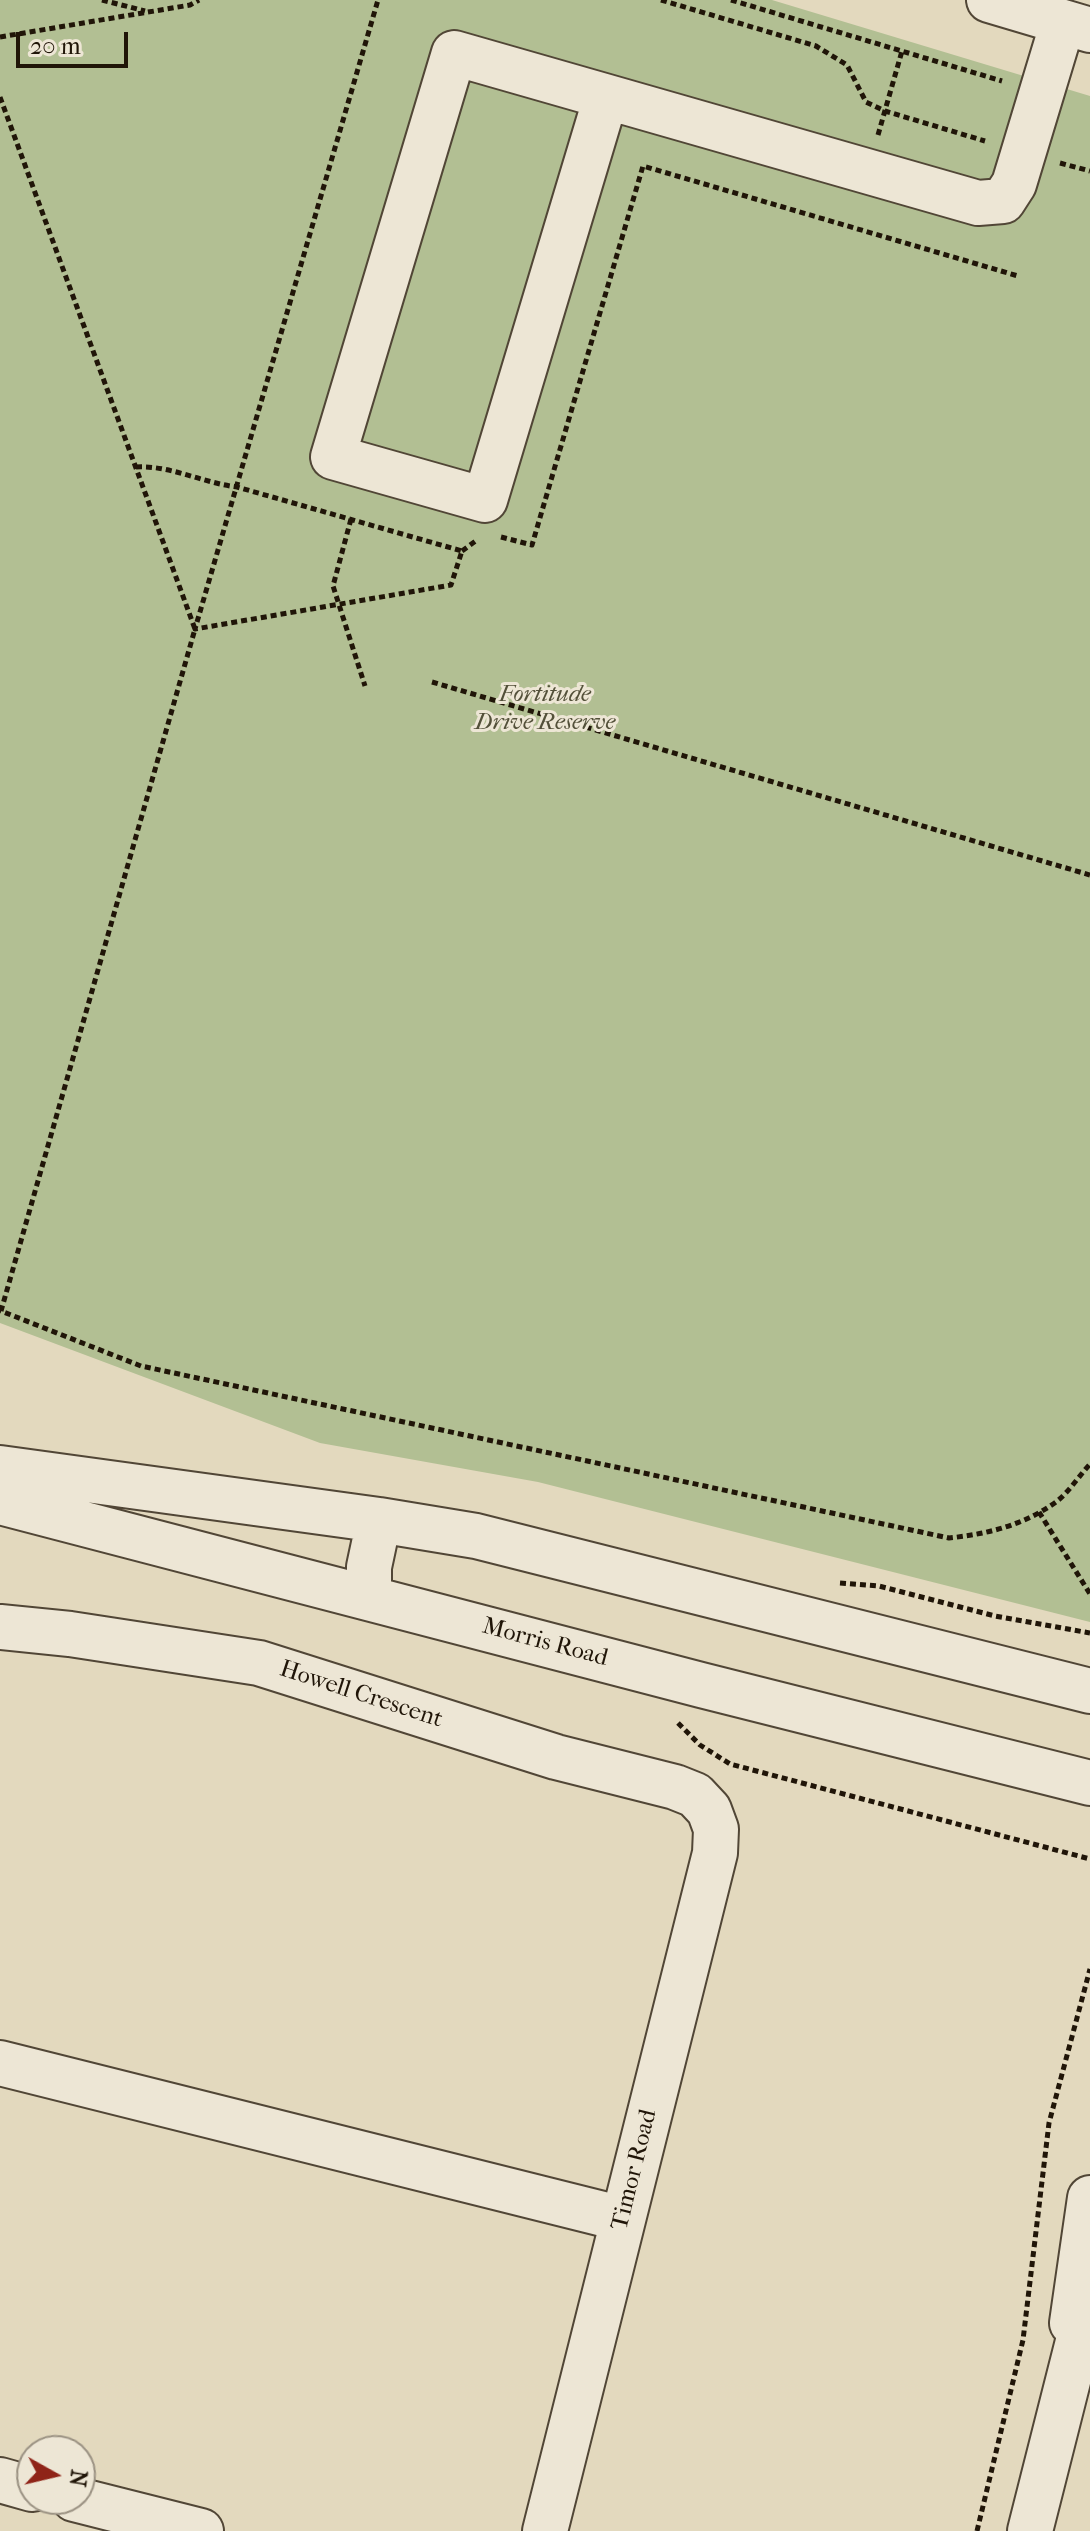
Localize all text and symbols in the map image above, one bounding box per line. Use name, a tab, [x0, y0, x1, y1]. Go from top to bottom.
scale bar	[20, 16, 132, 66]
text: 20 m	[30, 32, 81, 60]
park label: Fortitude Drive Reserve	[475, 681, 615, 737]
street label: Morris Road	[479, 1612, 611, 1674]
street label: Howell Crescent	[276, 1655, 446, 1735]
street label: Timor Road	[606, 2107, 664, 2233]
north arrow	[16, 2435, 96, 2515]
text: N	[64, 2468, 92, 2488]

